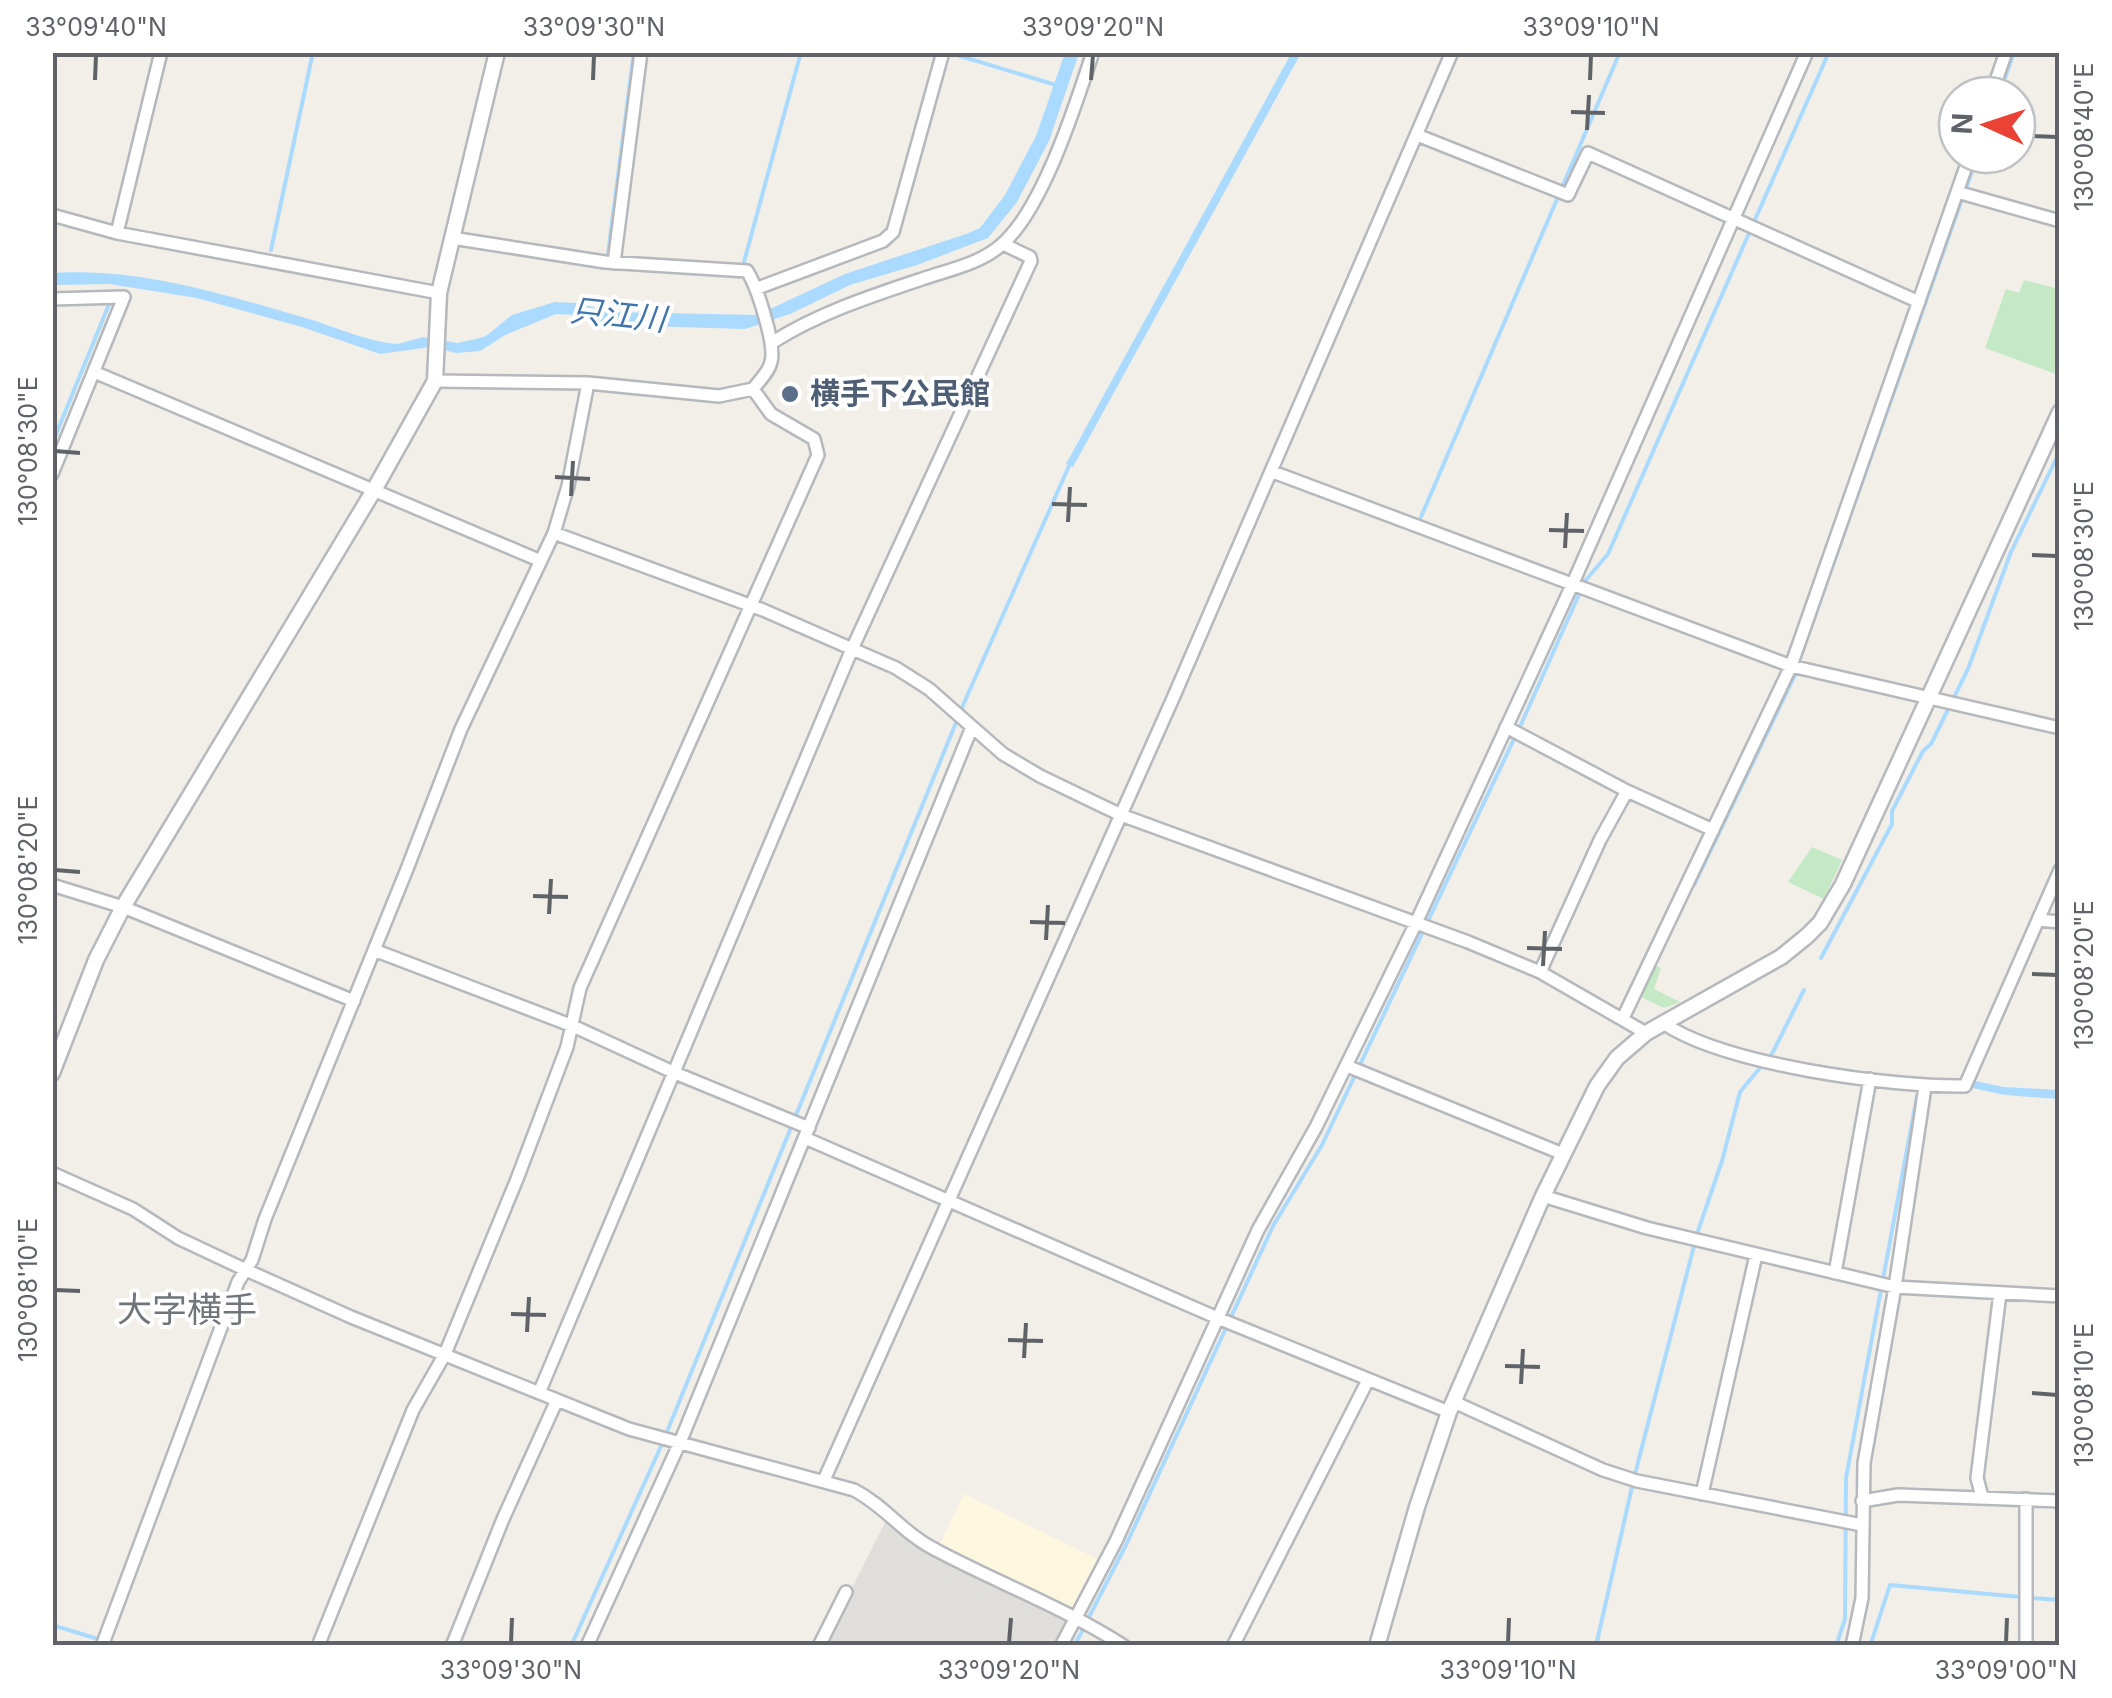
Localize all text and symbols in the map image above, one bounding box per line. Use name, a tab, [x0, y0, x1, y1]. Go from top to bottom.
text: 33°09'40"N	[25, 12, 167, 42]
text: 33°09'30"N	[523, 12, 665, 42]
text: 33°09'20"N	[1022, 12, 1164, 42]
text: 33°09'10"N	[1522, 12, 1660, 42]
text: 130°08'40"E	[2069, 63, 2099, 211]
north arrow	[1937, 75, 2037, 175]
text: N	[1944, 112, 1980, 135]
water label: 只江川	[568, 290, 671, 339]
place label: 横手下公民館	[810, 375, 990, 411]
text: 130°08'30"E	[13, 376, 43, 526]
marker: 横手下公民館	[779, 383, 801, 405]
text: 130°08'30"E	[2069, 481, 2099, 631]
text: 130°08'20"E	[13, 795, 43, 945]
text: 130°08'20"E	[2069, 900, 2099, 1050]
text: 130°08'10"E	[13, 1218, 43, 1362]
district label: 大字横手	[117, 1288, 257, 1330]
text: 130°08'10"E	[2069, 1323, 2099, 1467]
text: 33°09'30"N	[440, 1655, 582, 1685]
text: 33°09'20"N	[938, 1655, 1080, 1685]
text: 33°09'10"N	[1439, 1655, 1577, 1685]
text: 33°09'00"N	[1935, 1655, 2077, 1685]

